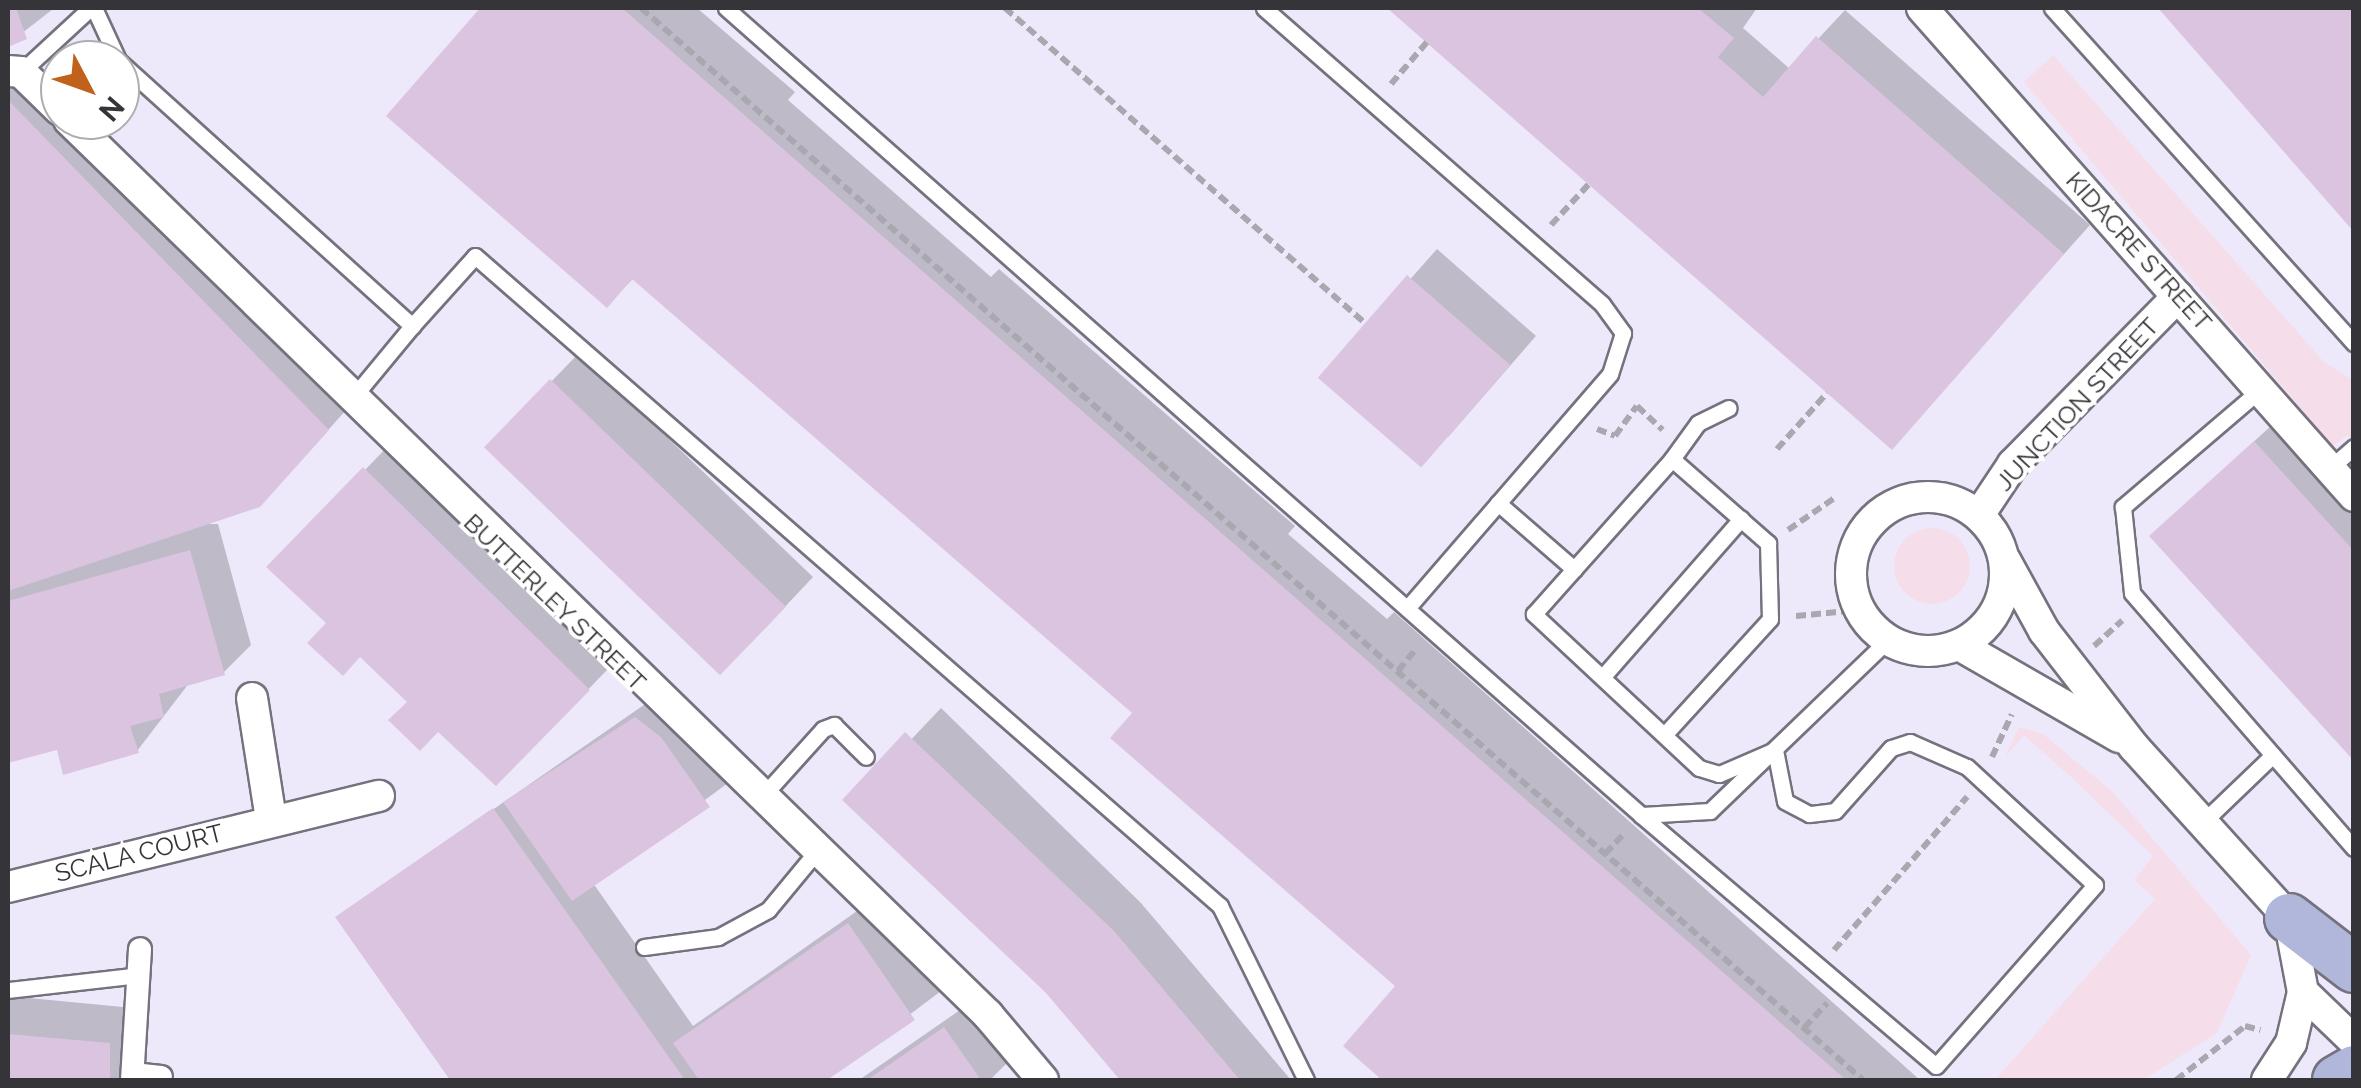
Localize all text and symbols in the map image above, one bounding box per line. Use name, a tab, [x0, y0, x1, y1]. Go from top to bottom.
north arrow	[40, 40, 140, 140]
text: N	[92, 90, 131, 128]
street label: KIDACRE STREET	[2060, 165, 2218, 337]
street label: JUNCTION STREET	[1989, 311, 2165, 497]
street label: BUTTERLEY STREET	[457, 507, 653, 697]
street label: SCALA COURT	[52, 818, 226, 888]

